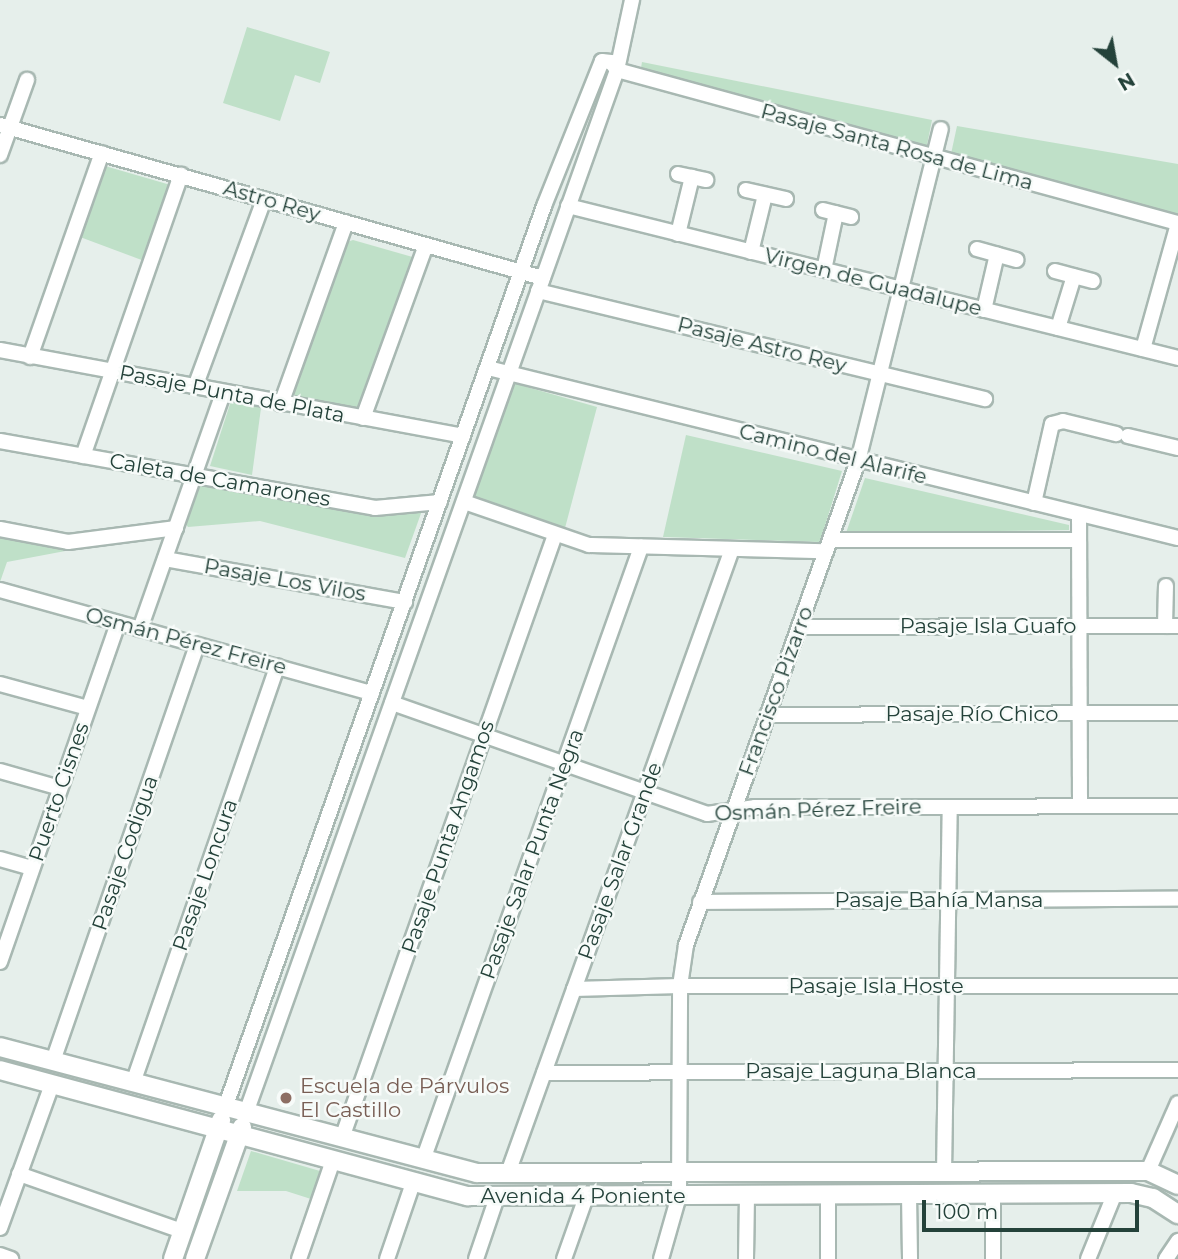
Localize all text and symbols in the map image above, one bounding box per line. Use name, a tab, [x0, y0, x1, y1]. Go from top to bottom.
north arrow	[1080, 28, 1150, 98]
text: N	[1114, 68, 1139, 95]
street label: Pasaje Santa Rosa de Lima	[758, 98, 1036, 196]
street label: Astro Rey	[221, 175, 323, 227]
street label: Virgen de Guadalupe	[762, 243, 984, 321]
street label: Pasaje Astro Rey	[675, 312, 849, 378]
street label: Pasaje Punta de Plata	[117, 360, 347, 428]
street label: Camino del Alarife	[737, 418, 929, 490]
street label: Caleta de Camarones	[107, 448, 333, 512]
street label: Pasaje Los Vilos	[202, 553, 368, 607]
street label: Osmán Pérez Freire	[83, 602, 289, 680]
street label: Francisco Pizarro	[734, 603, 818, 779]
street label: Pasaje Isla Guafo	[900, 613, 1076, 639]
street label: Pasaje Río Chico	[886, 701, 1058, 727]
street label: Pasaje Punta Angamos	[396, 717, 500, 957]
street label: Puerto Cisnes	[23, 719, 95, 865]
street label: Pasaje Salar Punta Negra	[475, 725, 589, 983]
street label: Pasaje Salar Grande	[573, 759, 667, 963]
street label: Pasaje Codigua	[87, 772, 163, 934]
street label: Osmán Pérez Freire	[714, 794, 922, 826]
street label: Pasaje Loncura	[167, 796, 243, 954]
street label: Pasaje Bahía Mansa	[835, 887, 1043, 913]
street label: Pasaje Isla Hoste	[788, 973, 964, 999]
street label: Pasaje Laguna Blanca	[745, 1058, 977, 1084]
place label: Escuela de Párvulos El Castillo	[300, 1073, 509, 1123]
marker: Escuela de Párvulos El Castillo	[278, 1090, 294, 1106]
street label: Avenida 4 Poniente	[480, 1183, 686, 1209]
scale bar	[926, 1186, 1143, 1230]
text: 100 m	[935, 1199, 998, 1224]

